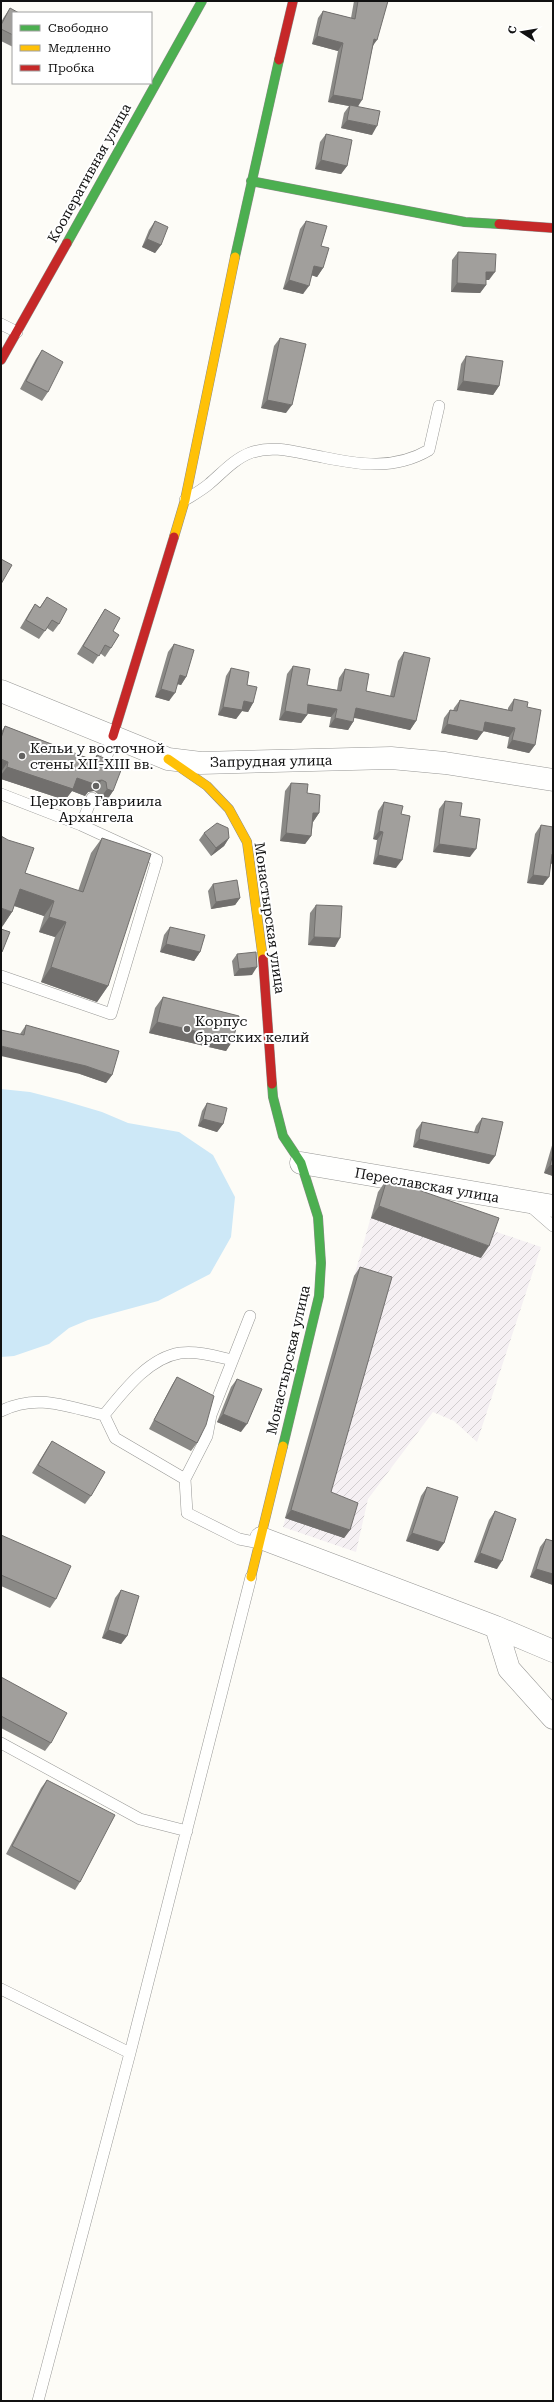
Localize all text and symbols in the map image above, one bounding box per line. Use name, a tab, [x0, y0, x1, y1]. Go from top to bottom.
legend	[12, 12, 152, 84]
north arrow	[502, 12, 542, 52]
text: Свободно	[48, 21, 108, 35]
text: С	[506, 25, 520, 35]
text: Медленно	[48, 41, 111, 55]
text: Пробка	[48, 61, 95, 75]
street label: Кооперативная улица	[44, 100, 134, 245]
place label: Кельи у восточной стены XII-XIII вв.	[30, 740, 165, 772]
marker: Кельи у восточной стены XII-XIII вв.	[17, 751, 27, 761]
street label: Запрудная улица	[210, 752, 333, 770]
marker: Церковь Гавриила Архангела	[91, 781, 101, 791]
place label: Церковь Гавриила Архангела	[30, 793, 162, 825]
street label: Монастырская улица	[251, 841, 289, 995]
place label: Корпус братских келий	[195, 1013, 309, 1045]
marker: Корпус братских келий	[182, 1024, 192, 1034]
street label: Переславская улица	[354, 1164, 501, 1206]
street label: Монастырская улица	[263, 1283, 313, 1436]

